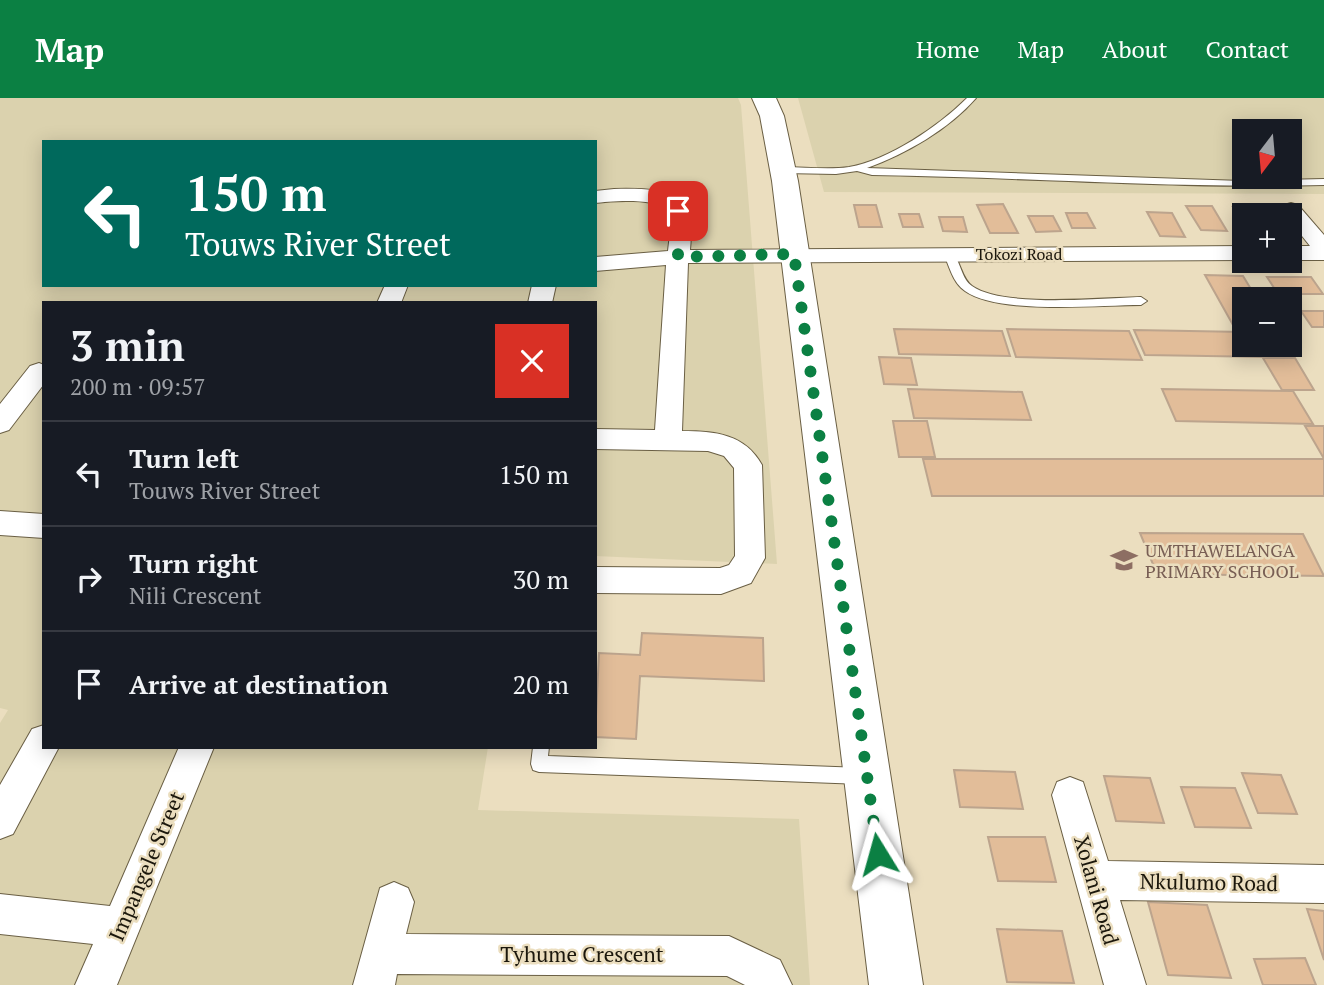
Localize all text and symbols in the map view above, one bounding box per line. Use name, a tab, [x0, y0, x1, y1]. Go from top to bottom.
text: Map	[35, 28, 104, 71]
text: Home	[916, 33, 980, 65]
text: Map	[1018, 33, 1064, 65]
text: About	[1102, 33, 1168, 65]
text: Contact	[1206, 33, 1289, 65]
north arrow	[1232, 119, 1302, 189]
map controls	[1232, 119, 1302, 357]
text: 150 m	[185, 160, 327, 225]
icon: left	[70, 168, 161, 259]
pin	[648, 181, 708, 241]
icon: arrive	[659, 192, 697, 230]
button: +	[1232, 203, 1302, 273]
text: Touws River Street	[185, 223, 451, 265]
street label: Tokozi Road	[976, 243, 1062, 265]
button: −	[1232, 287, 1302, 357]
text: 3 min	[70, 317, 185, 373]
button: close	[495, 324, 569, 398]
text: 200 m · 09:57	[70, 371, 205, 402]
text: Turn left	[129, 441, 239, 475]
icon: left	[70, 455, 108, 493]
text: 150 m	[499, 457, 569, 491]
text: Touws River Street	[129, 475, 320, 506]
place label: UMTHAWELANGA PRIMARY SCHOOL	[1145, 538, 1299, 583]
school or university icon: UMTHAWELANGA PRIMARY SCHOOL	[1109, 545, 1139, 575]
text: Turn right	[129, 546, 258, 580]
icon: right	[70, 560, 108, 598]
text: 30 m	[513, 562, 569, 596]
text: Nili Crescent	[129, 580, 261, 611]
icon: arrive	[70, 665, 108, 703]
text: Arrive at destination	[129, 667, 388, 701]
text: 20 m	[513, 667, 569, 701]
street label: Impangele Street	[102, 787, 190, 945]
position arrow	[841, 817, 915, 891]
street label: Xolani Road	[1068, 832, 1126, 948]
street label: Nkulumo Road	[1140, 867, 1279, 897]
street label: Tyhume Crescent	[500, 940, 664, 968]

